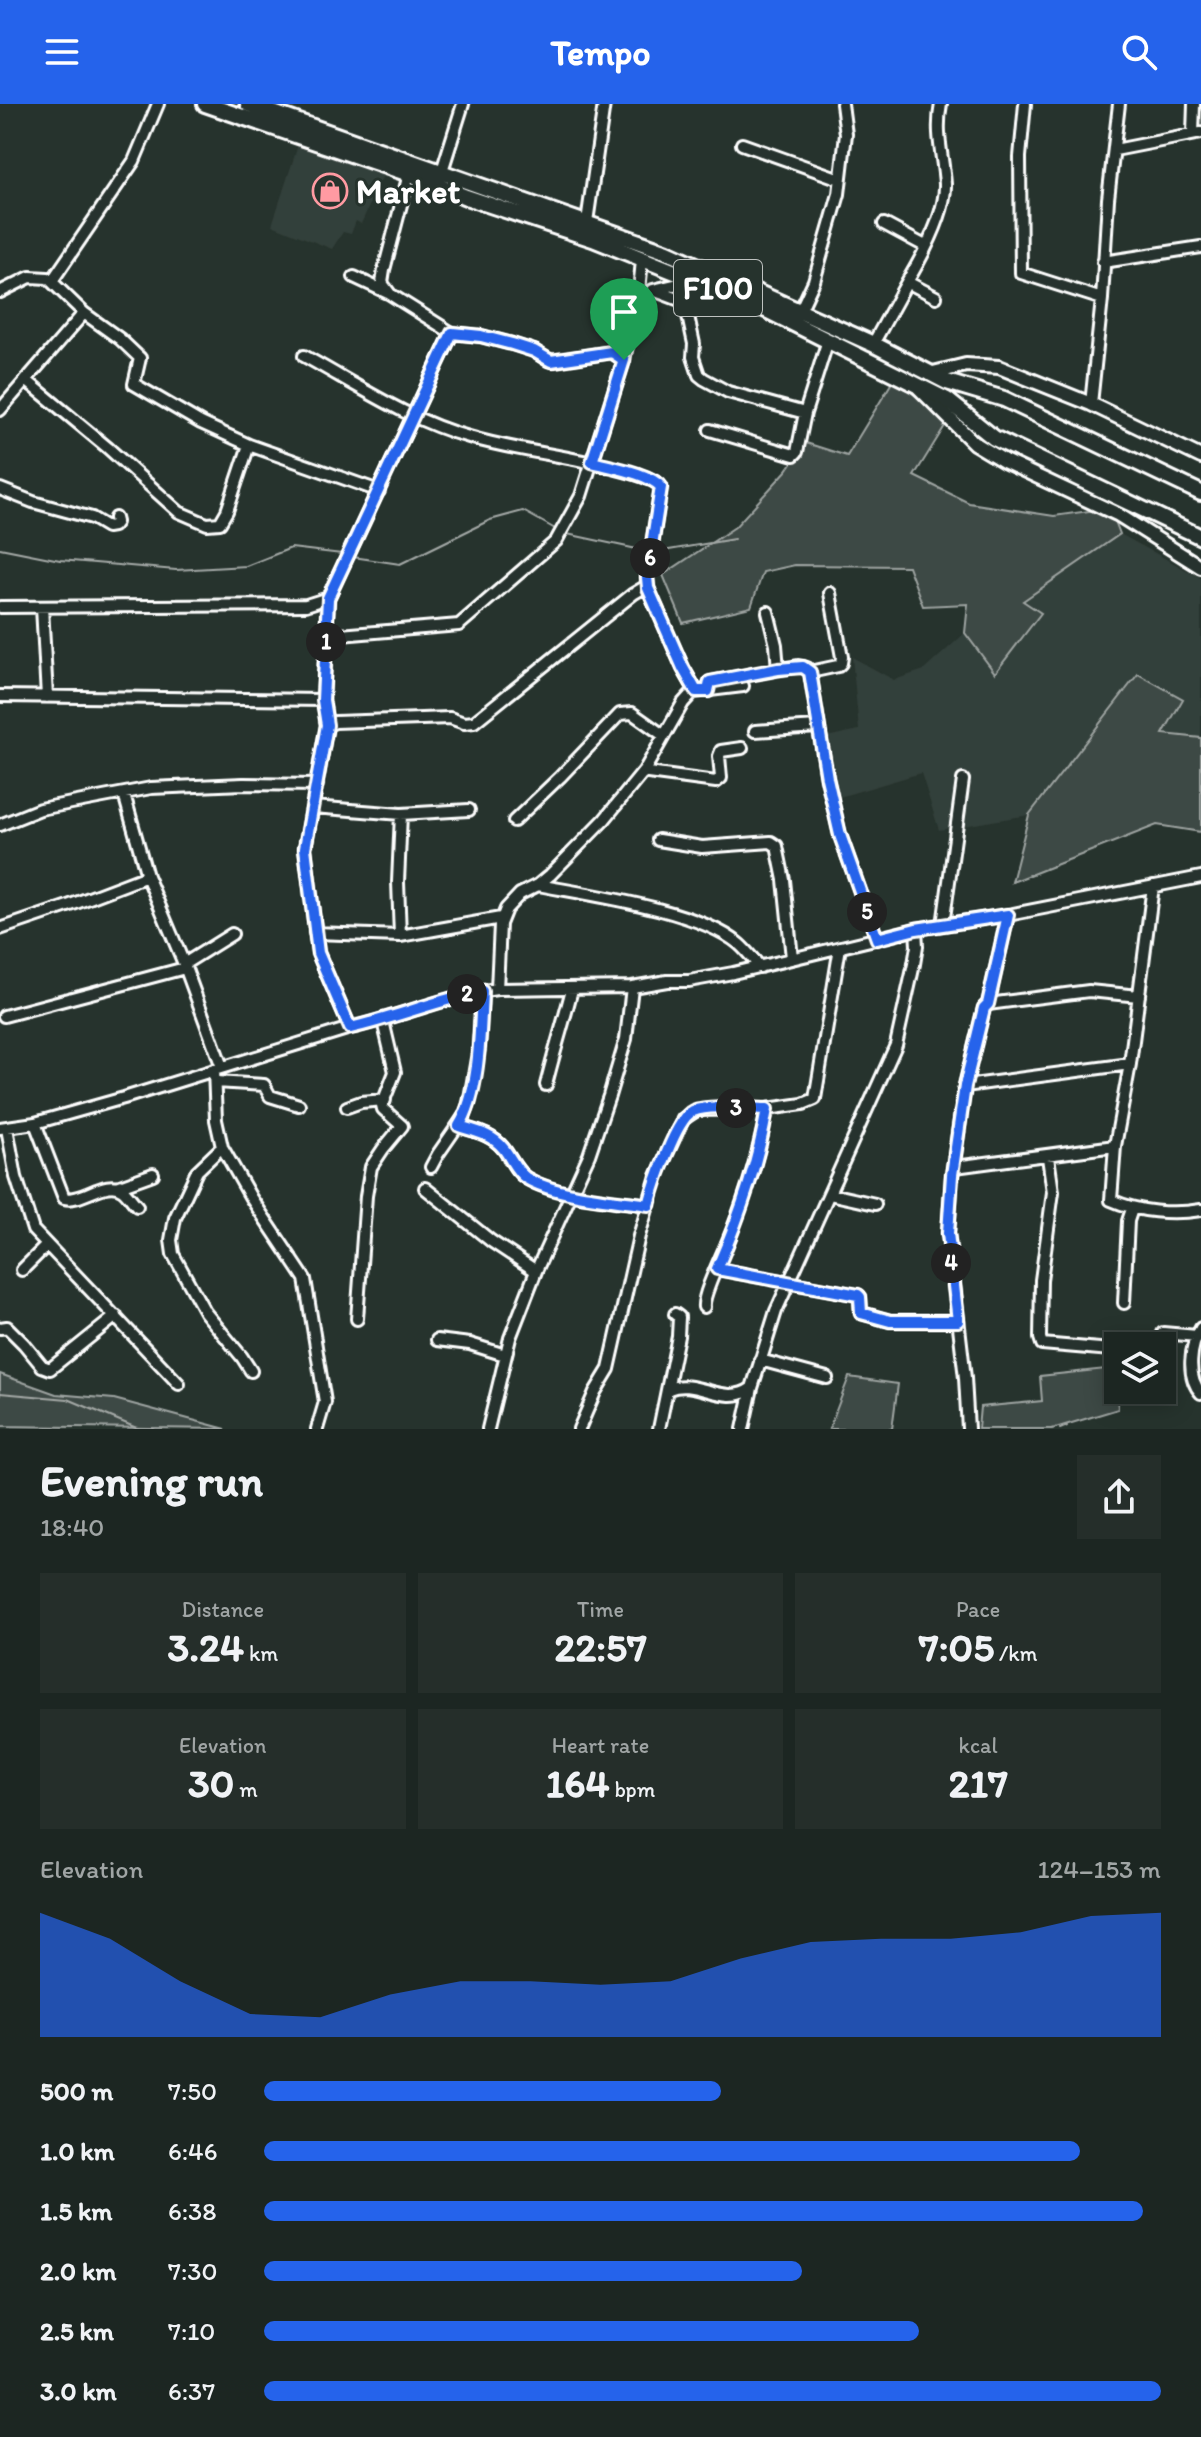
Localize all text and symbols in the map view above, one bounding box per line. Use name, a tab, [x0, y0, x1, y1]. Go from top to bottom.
icon: menu	[40, 30, 84, 74]
icon: search	[1117, 30, 1161, 74]
text: Tempo	[550, 31, 651, 74]
place label: Market	[356, 171, 460, 212]
shop icon: Market	[311, 172, 349, 210]
road number: F100	[674, 260, 762, 316]
pin	[590, 278, 658, 360]
icon: arrive	[602, 290, 646, 334]
pin: 6	[630, 538, 670, 578]
text: 6	[644, 544, 656, 571]
pin: 1	[306, 622, 346, 662]
text: 1	[321, 628, 331, 655]
pin: 5	[847, 892, 887, 932]
text: 5	[861, 898, 873, 925]
pin: 2	[447, 974, 487, 1014]
text: 2	[461, 980, 473, 1007]
pin: 3	[716, 1088, 756, 1128]
text: 3	[730, 1094, 742, 1121]
pin: 4	[931, 1243, 971, 1283]
text: 4	[944, 1249, 958, 1276]
map controls	[1104, 1332, 1176, 1404]
button: layers	[1104, 1332, 1176, 1404]
text: Evening run	[40, 1454, 263, 1507]
button: share	[1077, 1455, 1161, 1539]
text: 18:40	[40, 1511, 104, 1543]
text: Distance	[182, 1596, 264, 1623]
text: Time	[577, 1596, 624, 1623]
text: Pace	[956, 1596, 1000, 1623]
text: 3.24	[167, 1623, 244, 1671]
text: 22:57	[554, 1623, 647, 1671]
text: 7:05	[919, 1623, 994, 1671]
text: km	[244, 1640, 278, 1667]
text: /km	[994, 1640, 1037, 1667]
text: Elevation	[179, 1732, 267, 1759]
text: Heart rate	[552, 1732, 649, 1759]
text: kcal	[959, 1732, 998, 1759]
text: 30	[188, 1759, 234, 1807]
text: 164	[546, 1759, 609, 1807]
text: 217	[948, 1759, 1008, 1807]
text: m	[234, 1776, 258, 1803]
text: bpm	[609, 1776, 655, 1803]
text: Elevation	[40, 1853, 143, 1885]
text: 124–153 m	[1038, 1853, 1161, 1885]
text: 500 m	[40, 2075, 113, 2107]
text: 7:50	[168, 2075, 217, 2107]
text: 1.0 km	[40, 2135, 115, 2167]
text: 6:46	[168, 2135, 218, 2167]
text: 1.5 km	[40, 2195, 112, 2227]
text: 6:38	[168, 2195, 217, 2227]
text: 2.0 km	[40, 2255, 116, 2287]
text: 7:30	[168, 2255, 217, 2287]
text: 2.5 km	[40, 2315, 114, 2347]
text: 7:10	[168, 2315, 215, 2347]
text: 3.0 km	[40, 2375, 117, 2407]
text: 6:37	[168, 2375, 215, 2407]

